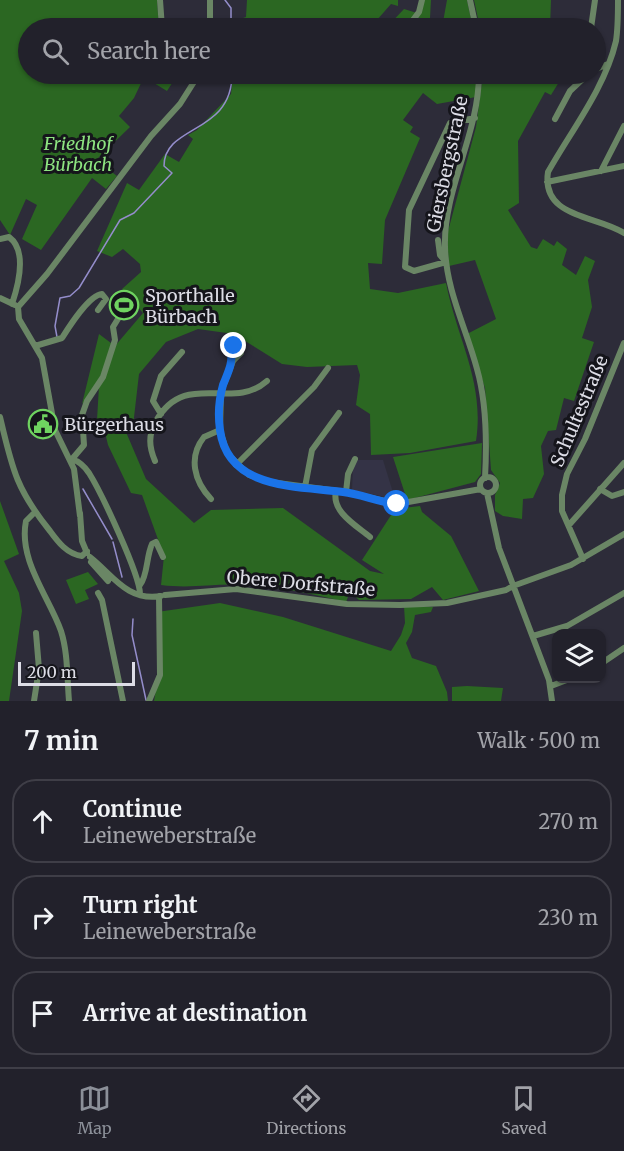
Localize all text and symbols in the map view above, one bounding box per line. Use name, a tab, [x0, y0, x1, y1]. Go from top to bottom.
search box	[18, 18, 606, 84]
icon: search	[39, 35, 72, 68]
text: Search here	[87, 37, 210, 65]
street label: Giersbergstraße	[421, 94, 473, 234]
park label: Friedhof Bürbach	[43, 132, 114, 176]
place label: Sporthalle Bürbach	[145, 284, 235, 328]
sports icon: Sporthalle Bürbach	[108, 289, 140, 321]
route end	[220, 332, 246, 358]
street label: Schultestraße	[545, 352, 613, 470]
public building icon: Bürgerhaus	[27, 408, 59, 440]
place label: Bürgerhaus	[64, 413, 164, 436]
route start	[383, 490, 409, 516]
street label: Obere Dorfstraße	[226, 565, 376, 601]
map controls	[552, 629, 606, 683]
button: layers	[552, 629, 606, 683]
scale bar	[18, 659, 135, 686]
text: 200 m	[27, 662, 77, 682]
text: 7 min	[24, 724, 98, 757]
text: Walk · 500 m	[477, 728, 600, 753]
text: Continue	[83, 795, 182, 823]
icon: ahead	[26, 805, 59, 838]
text: 270 m	[538, 809, 598, 834]
text: Leineweberstraße	[83, 823, 256, 848]
text: Turn right	[83, 891, 197, 919]
icon: right	[26, 901, 59, 934]
text: 230 m	[538, 905, 598, 930]
text: Leineweberstraße	[83, 919, 256, 944]
icon: arrive	[26, 997, 59, 1030]
text: Arrive at destination	[83, 999, 307, 1027]
tab: Map	[77, 1082, 112, 1138]
tab: Directions	[266, 1082, 346, 1138]
tab: Saved	[501, 1082, 547, 1138]

